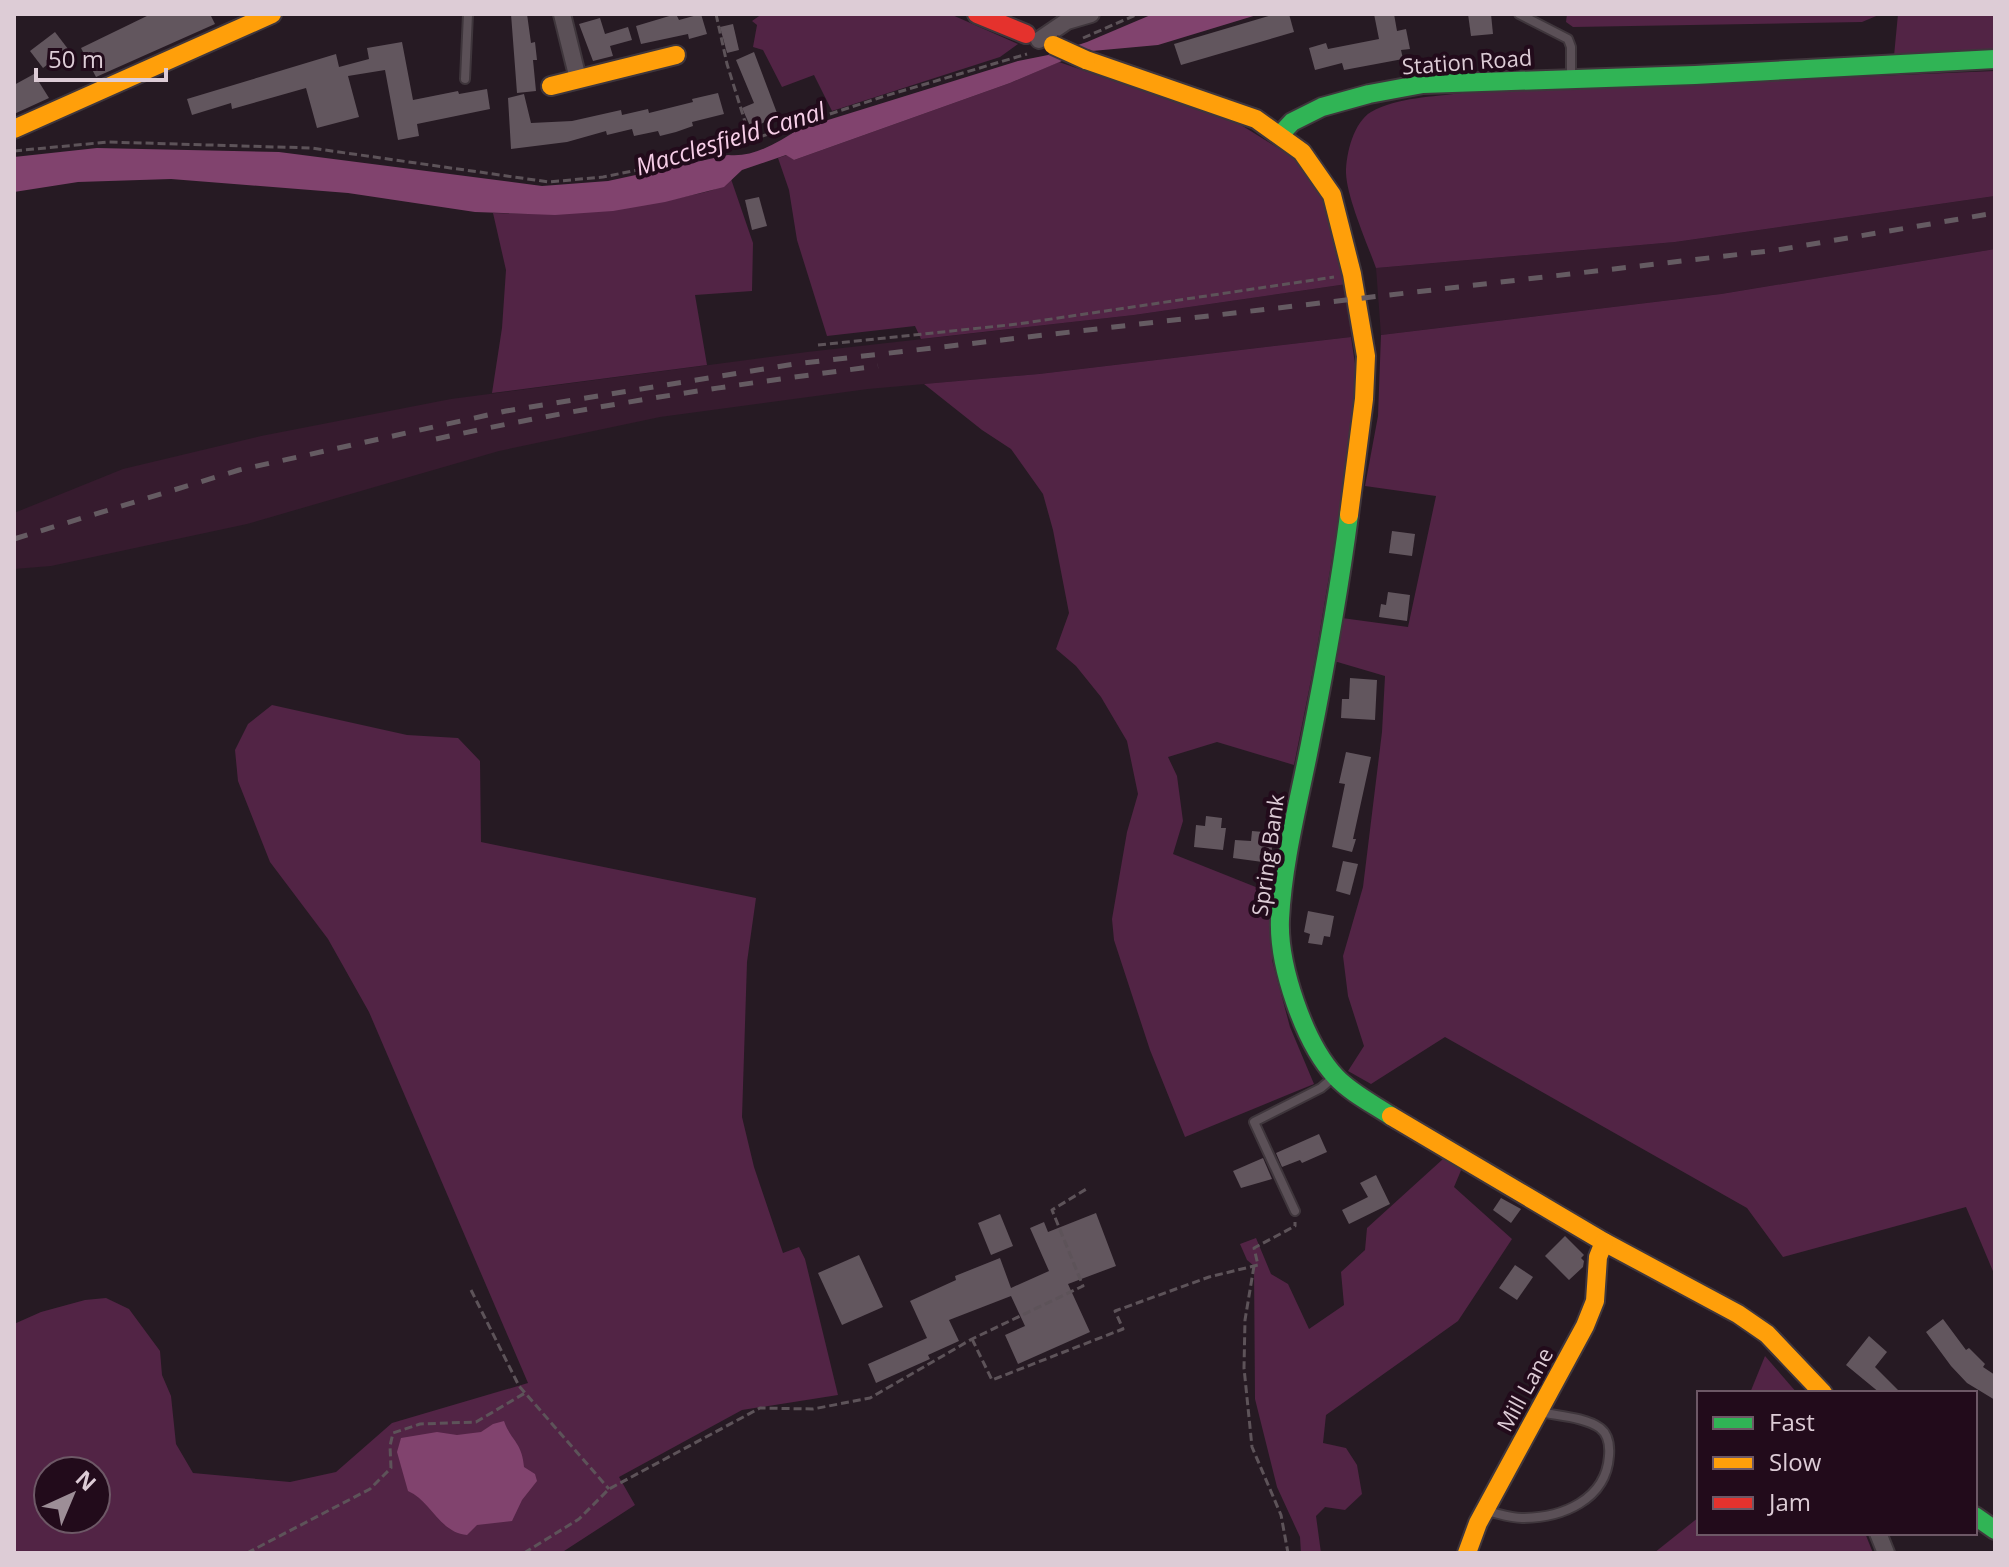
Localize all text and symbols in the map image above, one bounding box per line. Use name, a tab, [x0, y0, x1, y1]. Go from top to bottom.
scale bar	[36, 32, 166, 82]
street label: Station Road	[1401, 41, 1533, 81]
text: 50 m	[48, 42, 104, 75]
water label: Macclesfield Canal	[631, 93, 830, 183]
street label: Spring Bank	[1244, 792, 1290, 918]
street label: Mill Lane	[1489, 1342, 1559, 1436]
legend	[1697, 1391, 1977, 1535]
text: Fast	[1769, 1405, 1815, 1438]
text: Slow	[1769, 1445, 1822, 1478]
north arrow	[32, 1455, 112, 1535]
text: N	[70, 1463, 103, 1497]
text: Jam	[1767, 1485, 1811, 1518]

